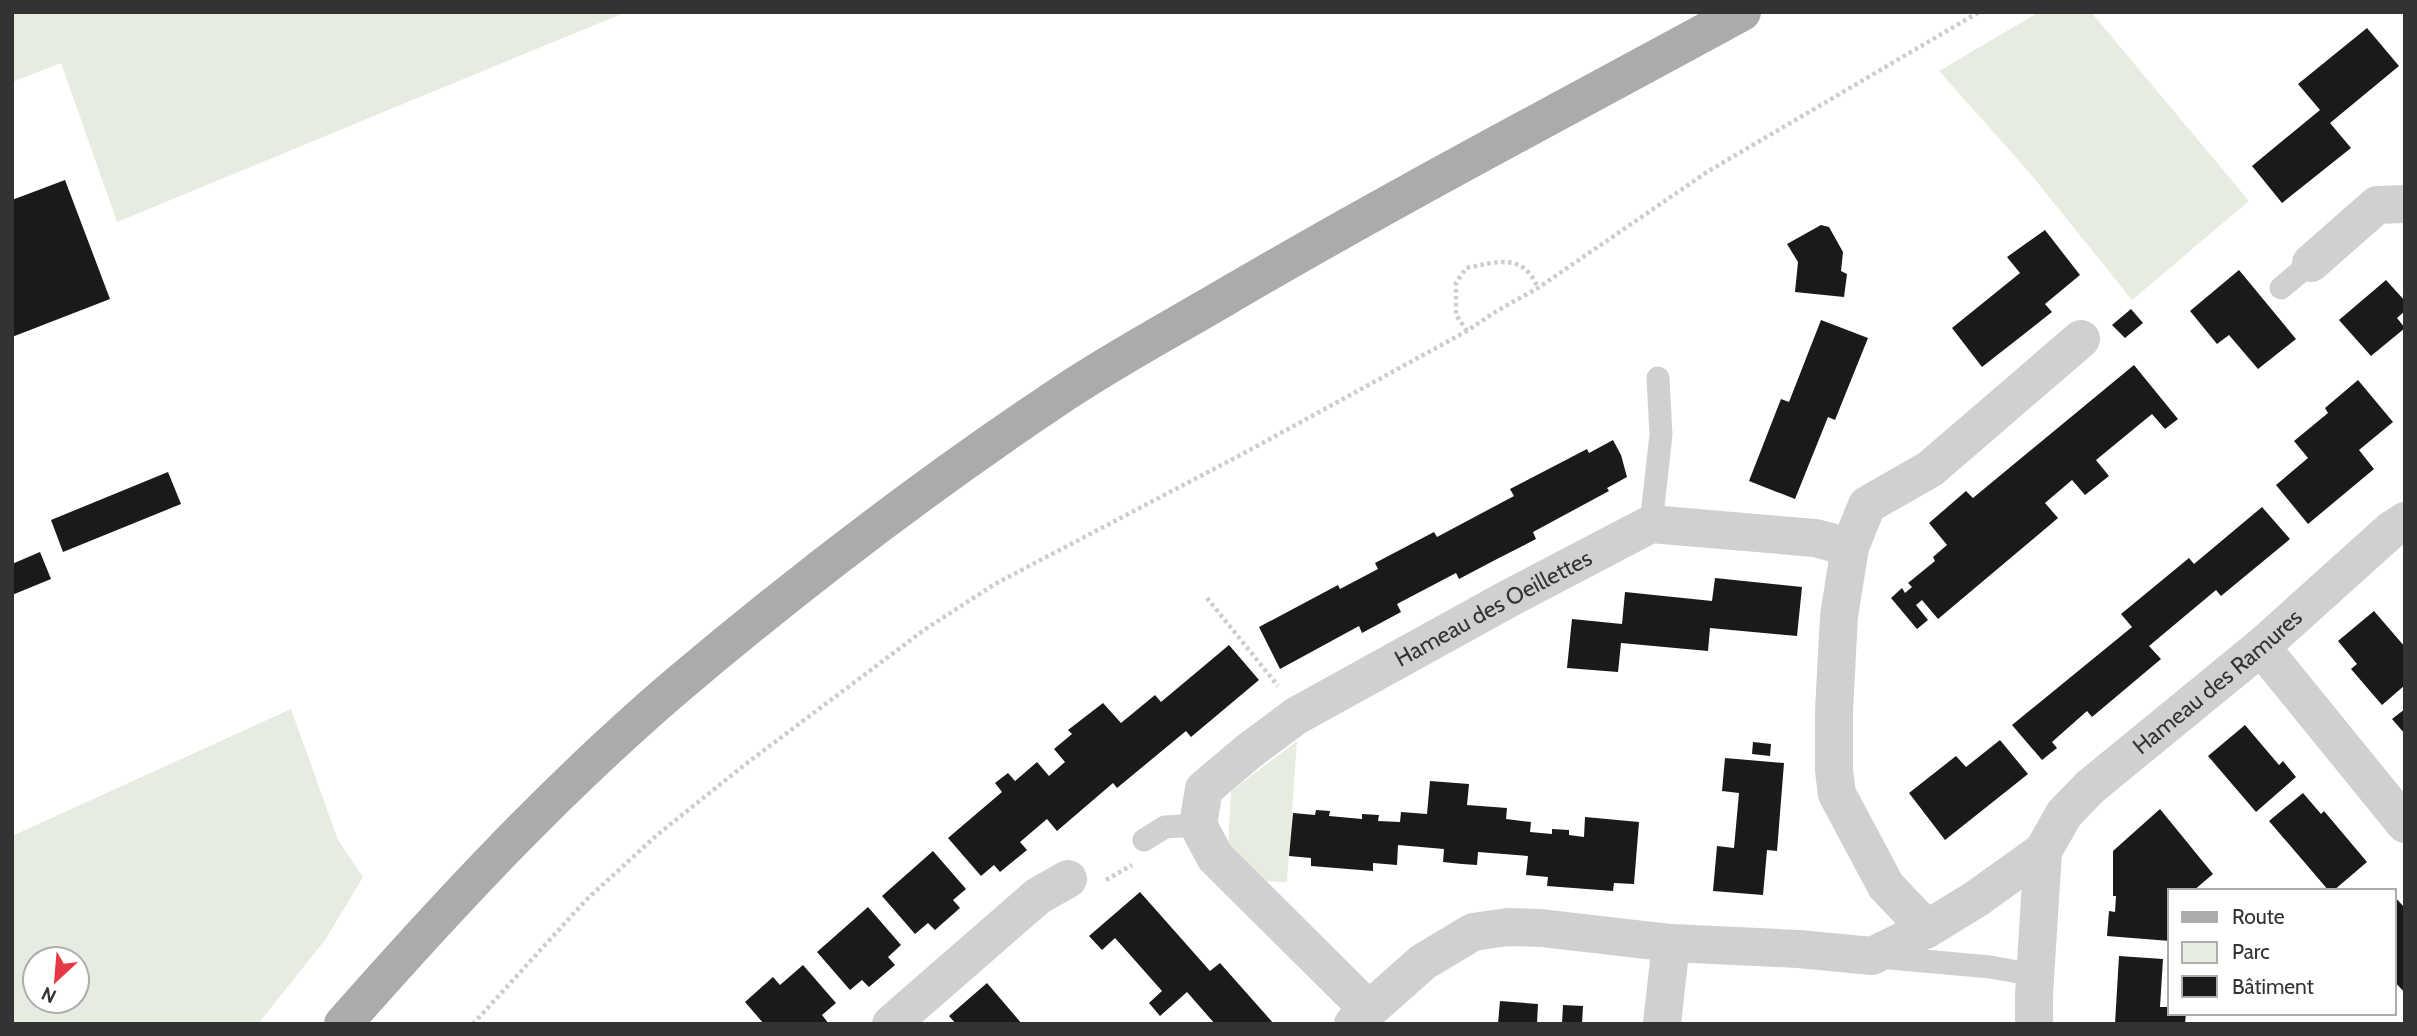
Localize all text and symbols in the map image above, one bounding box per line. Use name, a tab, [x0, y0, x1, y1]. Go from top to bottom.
street label: Hameau des Oeillettes	[1390, 544, 1597, 673]
street label: Hameau des Ramures	[2127, 603, 2308, 760]
legend	[2168, 889, 2396, 1015]
text: Route	[2232, 904, 2285, 929]
text: Parc	[2232, 939, 2270, 964]
north arrow	[21, 945, 91, 1015]
text: Bâtiment	[2232, 974, 2314, 999]
text: N	[38, 982, 60, 1008]

